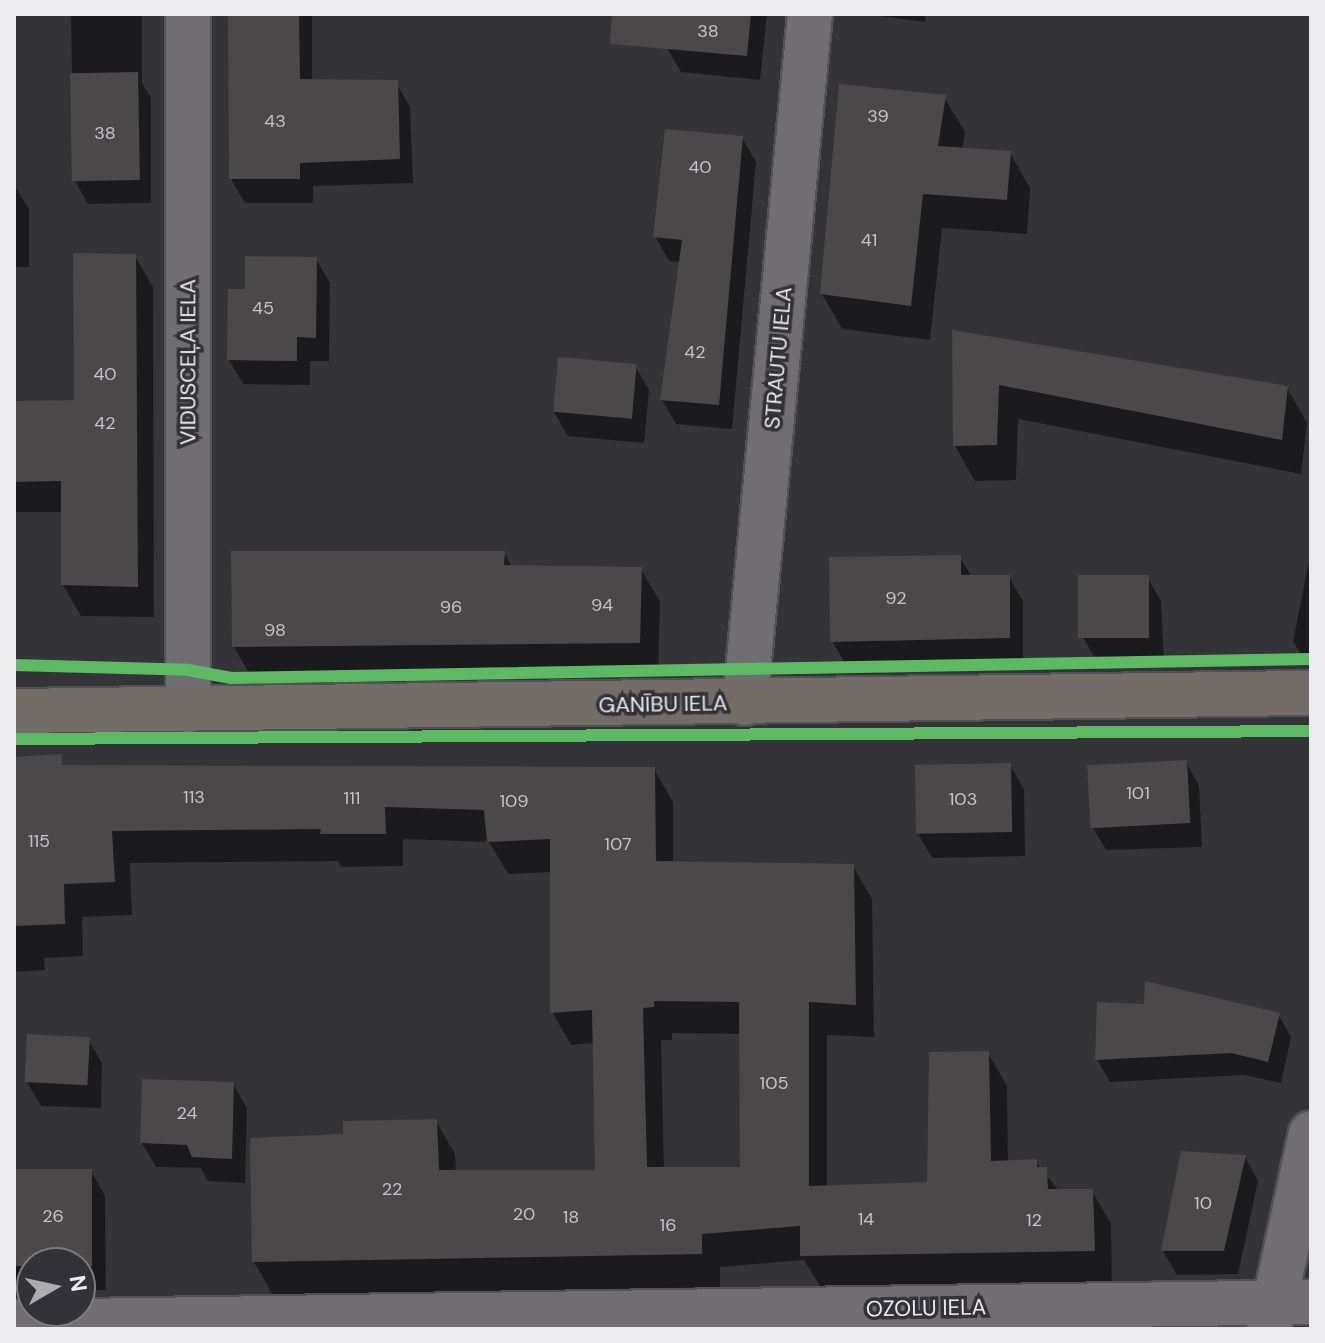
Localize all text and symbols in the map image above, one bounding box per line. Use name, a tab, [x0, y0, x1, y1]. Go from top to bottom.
house number: 38	[697, 20, 719, 42]
house number: 39	[867, 105, 889, 127]
house number: 43	[264, 110, 286, 132]
house number: 38	[94, 122, 116, 144]
house number: 40	[688, 156, 712, 178]
house number: 41	[861, 229, 877, 251]
street label: VIDUSCEĻA IELA	[175, 279, 201, 445]
street label: STRAUTU IELA	[759, 286, 797, 430]
house number: 45	[252, 297, 274, 319]
house number: 42	[684, 341, 706, 363]
house number: 40	[93, 363, 117, 385]
house number: 42	[94, 412, 116, 434]
house number: 92	[885, 587, 907, 609]
house number: 94	[591, 594, 613, 616]
house number: 96	[440, 596, 462, 618]
house number: 98	[264, 619, 286, 641]
street label: GANĪBU IELA	[598, 690, 728, 718]
house number: 101	[1126, 782, 1150, 804]
house number: 113	[183, 786, 205, 808]
house number: 111	[344, 787, 360, 809]
house number: 103	[949, 788, 977, 810]
house number: 109	[499, 790, 529, 812]
house number: 115	[28, 830, 50, 852]
house number: 107	[604, 833, 632, 855]
house number: 105	[760, 1072, 788, 1094]
house number: 24	[177, 1102, 197, 1124]
house number: 22	[382, 1178, 402, 1200]
house number: 10	[1194, 1192, 1212, 1214]
house number: 20	[513, 1203, 535, 1225]
house number: 26	[42, 1205, 64, 1227]
house number: 18	[563, 1206, 579, 1228]
house number: 14	[858, 1208, 874, 1230]
house number: 12	[1026, 1209, 1042, 1231]
house number: 16	[660, 1214, 676, 1236]
north arrow	[16, 1247, 96, 1327]
text: N	[63, 1273, 94, 1294]
street label: OZOLU IELA	[866, 1294, 986, 1322]

